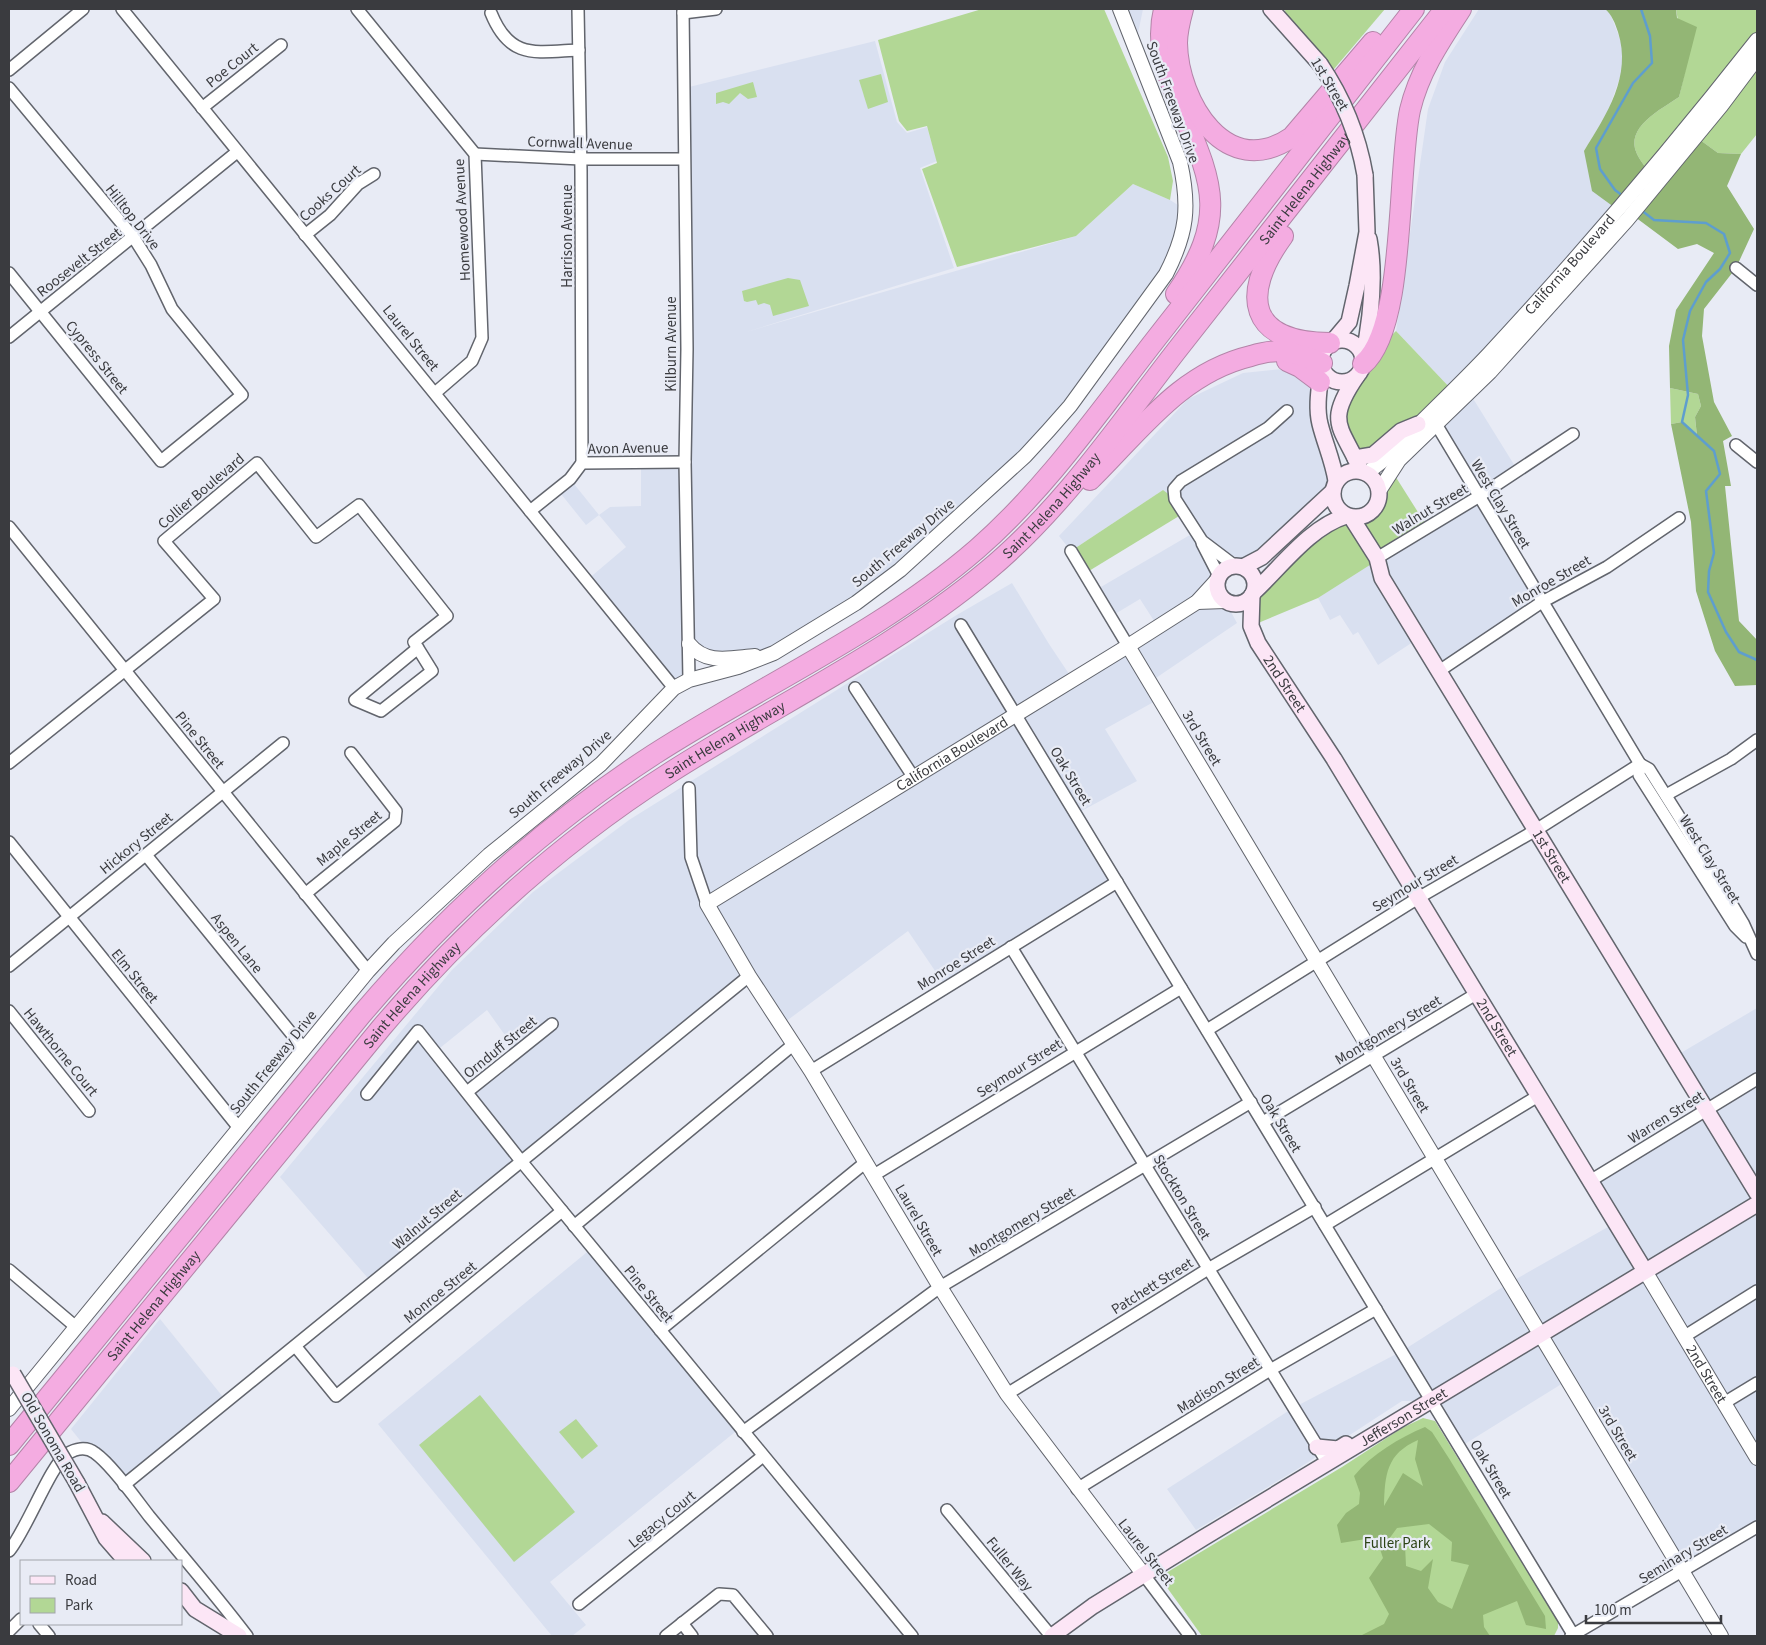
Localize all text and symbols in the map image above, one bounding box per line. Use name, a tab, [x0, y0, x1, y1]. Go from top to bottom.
street label: Poe Court	[202, 38, 263, 93]
street label: South Freeway Drive	[1141, 38, 1204, 166]
street label: 1st Street	[1305, 54, 1354, 115]
street label: Saint Helena Highway	[1254, 128, 1356, 249]
street label: Cornwall Avenue	[527, 131, 633, 156]
street label: Homewood Avenue	[449, 158, 476, 282]
street label: Cooks Court	[295, 160, 366, 227]
street label: Hilltop Drive	[100, 180, 165, 254]
street label: Harrison Avenue	[557, 184, 578, 288]
street label: California Boulevard	[1520, 210, 1620, 320]
street label: Roosevelt Street	[33, 223, 126, 302]
street label: Kilburn Avenue	[661, 296, 682, 392]
street label: Laurel Street	[377, 301, 444, 376]
street label: Cypress Street	[60, 316, 133, 399]
street label: Avon Avenue	[588, 437, 668, 460]
street label: Saint Helena Highway	[998, 448, 1106, 564]
street label: Collier Boulevard	[153, 449, 249, 534]
street label: West Clay Street	[1466, 456, 1536, 553]
street label: Walnut Street	[1388, 479, 1472, 540]
street label: South Freeway Drive	[847, 494, 959, 593]
street label: Monroe Street	[1508, 550, 1595, 613]
street label: 2nd Street	[1258, 651, 1311, 717]
street label: Saint Helena Highway	[661, 696, 789, 784]
street label: Pine Street	[170, 707, 229, 774]
street label: 3rd Street	[1177, 707, 1226, 770]
street label: California Boulevard	[892, 712, 1012, 797]
street label: South Freeway Drive	[504, 725, 616, 824]
street label: Oak Street	[1045, 743, 1096, 810]
street label: Maple Street	[312, 805, 386, 871]
street label: Hickory Street	[95, 807, 177, 879]
street label: West Clay Street	[1674, 811, 1745, 908]
street label: 1st Street	[1527, 826, 1576, 887]
street label: Seymour Street	[1368, 849, 1462, 917]
street label: Aspen Lane	[206, 909, 268, 978]
street label: Monroe Street	[913, 931, 999, 996]
street label: Saint Helena Highway	[358, 937, 466, 1053]
street label: Elm Street	[106, 945, 163, 1008]
street label: Montgomery Street	[1331, 990, 1445, 1071]
street label: 2nd Street	[1471, 994, 1522, 1061]
street label: Hawthorne Court	[18, 1004, 103, 1101]
street label: South Freeway Drive	[225, 1006, 322, 1119]
street label: Ornduff Street	[459, 1011, 542, 1084]
street label: Seymour Street	[973, 1034, 1066, 1103]
street label: 3rd Street	[1385, 1054, 1434, 1117]
street label: Warren Street	[1624, 1086, 1708, 1149]
street label: Oak Street	[1255, 1090, 1306, 1157]
street label: Stockton Street	[1148, 1151, 1215, 1244]
street label: Laurel Street	[889, 1180, 948, 1260]
street label: Montgomery Street	[965, 1182, 1079, 1263]
street label: Walnut Street	[388, 1184, 467, 1255]
street label: Saint Helena Highway	[102, 1246, 206, 1366]
street label: Patchett Street	[1107, 1253, 1197, 1320]
street label: Monroe Street	[399, 1256, 481, 1328]
street label: Pine Street	[619, 1261, 678, 1328]
street label: 2nd Street	[1681, 1341, 1732, 1407]
street label: Madison Street	[1173, 1352, 1264, 1419]
street label: Jefferson Street	[1356, 1383, 1451, 1452]
street label: Old Sonoma Road	[15, 1388, 90, 1496]
street label: 3rd Street	[1593, 1402, 1642, 1465]
street label: Oak Street	[1465, 1436, 1516, 1503]
street label: Legacy Court	[624, 1486, 701, 1553]
street label: Laurel Street	[1113, 1514, 1178, 1590]
street label: Seminary Street	[1635, 1520, 1732, 1589]
street label: Fuller Way	[981, 1533, 1038, 1596]
park label: Fuller Park	[1364, 1533, 1431, 1554]
legend	[20, 1560, 182, 1625]
text: Road	[65, 1570, 97, 1591]
scale bar	[1586, 1592, 1721, 1624]
text: Park	[65, 1595, 94, 1616]
text: 100 m	[1594, 1600, 1632, 1621]

